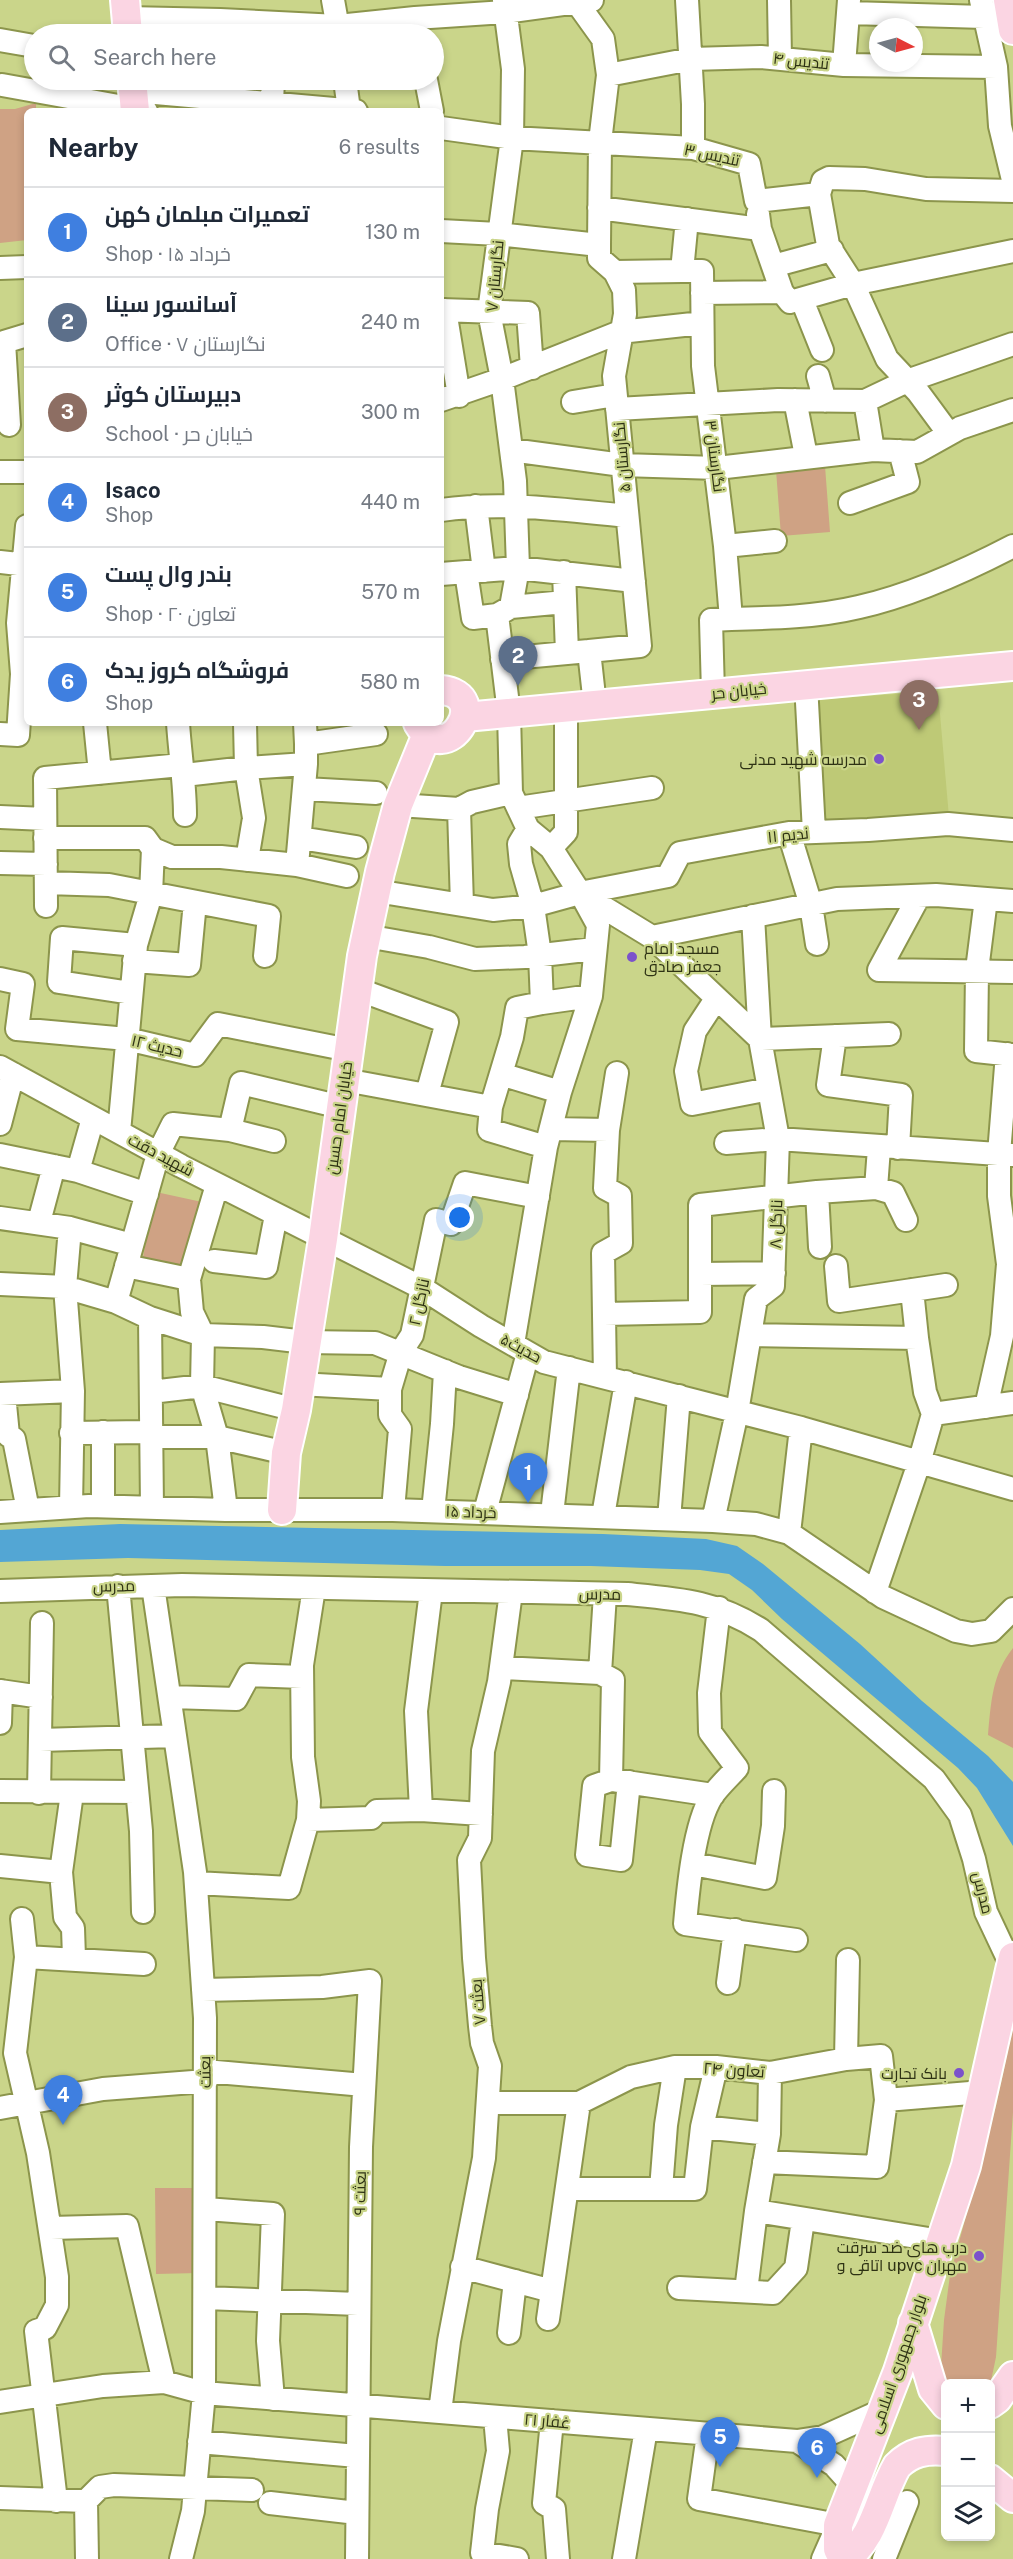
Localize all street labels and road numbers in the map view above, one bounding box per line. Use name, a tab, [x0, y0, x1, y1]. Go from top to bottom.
street label: تندیس ۴	[772, 49, 831, 74]
street label: تندیس ۳	[682, 140, 742, 171]
street label: نگارستان ۷	[482, 239, 509, 313]
street label: نگارستان ۳	[700, 419, 729, 493]
street label: نگارستان ۵	[609, 421, 636, 493]
street label: خیابان حر	[709, 679, 768, 704]
street label: ندیم ۱۱	[766, 823, 810, 849]
street label: حدیث ۱۲	[129, 1031, 185, 1061]
street label: خیابان امام حسین	[322, 1060, 358, 1176]
street label: شهید دقت	[125, 1130, 197, 1181]
street label: نازگل ۸	[766, 1199, 787, 1249]
street label: نازگل ۲	[405, 1277, 434, 1327]
street label: حدیث۵	[497, 1329, 545, 1367]
street label: ۱۵ خرداد	[445, 1502, 497, 1522]
street label: مدرس	[93, 1576, 135, 1597]
street label: مدرس	[579, 1584, 621, 1605]
street label: مدرس	[968, 1870, 997, 1916]
street label: بعثت ۷	[467, 1978, 489, 2026]
street label: بعثت	[195, 2056, 215, 2088]
street label: تعاون ۲۴	[703, 2058, 766, 2083]
street label: بعثت ۹	[350, 2171, 370, 2215]
street label: بلوار جمهوری اسلامی	[865, 2292, 932, 2436]
street label: غفار ۲۱	[523, 2410, 571, 2432]

